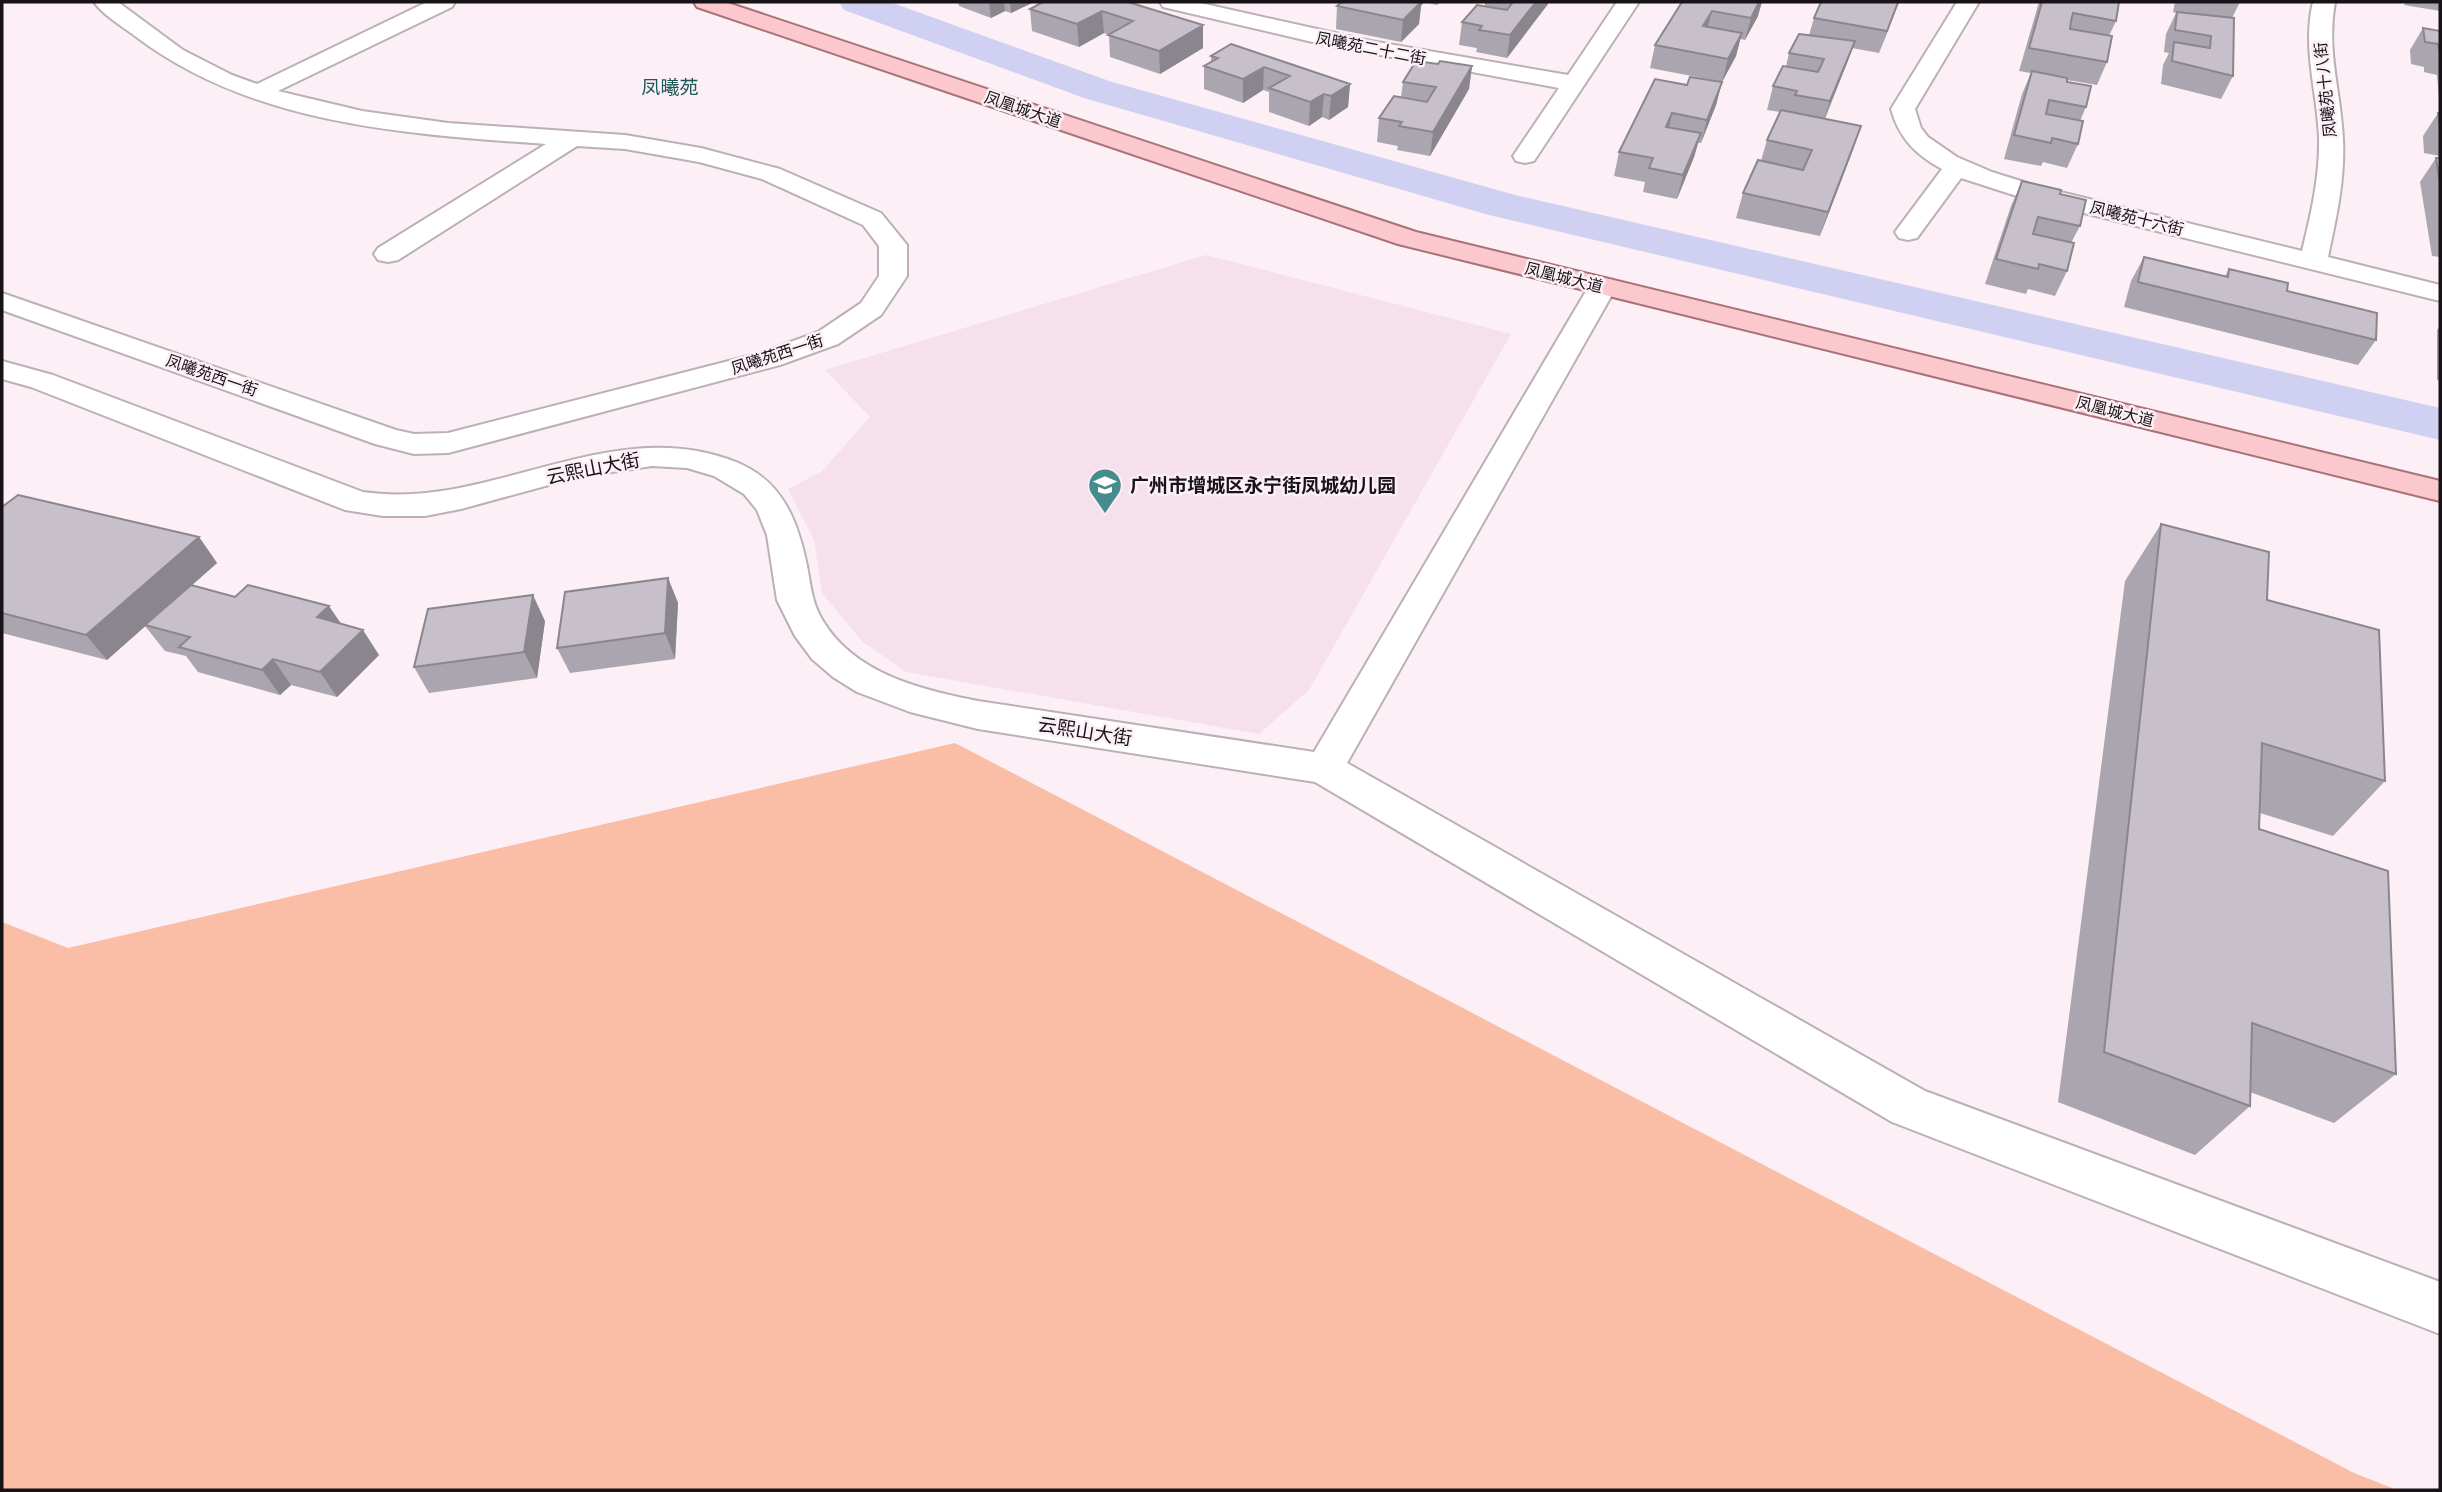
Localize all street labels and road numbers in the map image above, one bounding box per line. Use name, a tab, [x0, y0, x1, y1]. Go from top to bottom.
street label: 凤曦苑二十二街	[1314, 27, 1428, 70]
street label: 凤曦苑十八街	[2309, 41, 2342, 139]
street label: 凤凰城大道	[981, 86, 1064, 133]
street label: 凤曦苑十六街	[2088, 196, 2186, 241]
street label: 凤凰城大道	[1522, 257, 1605, 298]
street label: 凤曦苑西一街	[728, 329, 826, 380]
street label: 凤曦苑西一街	[163, 349, 261, 402]
street label: 凤凰城大道	[2073, 391, 2156, 432]
street label: 云熙山大街	[544, 446, 642, 491]
street label: 云熙山大街	[1036, 711, 1134, 752]

